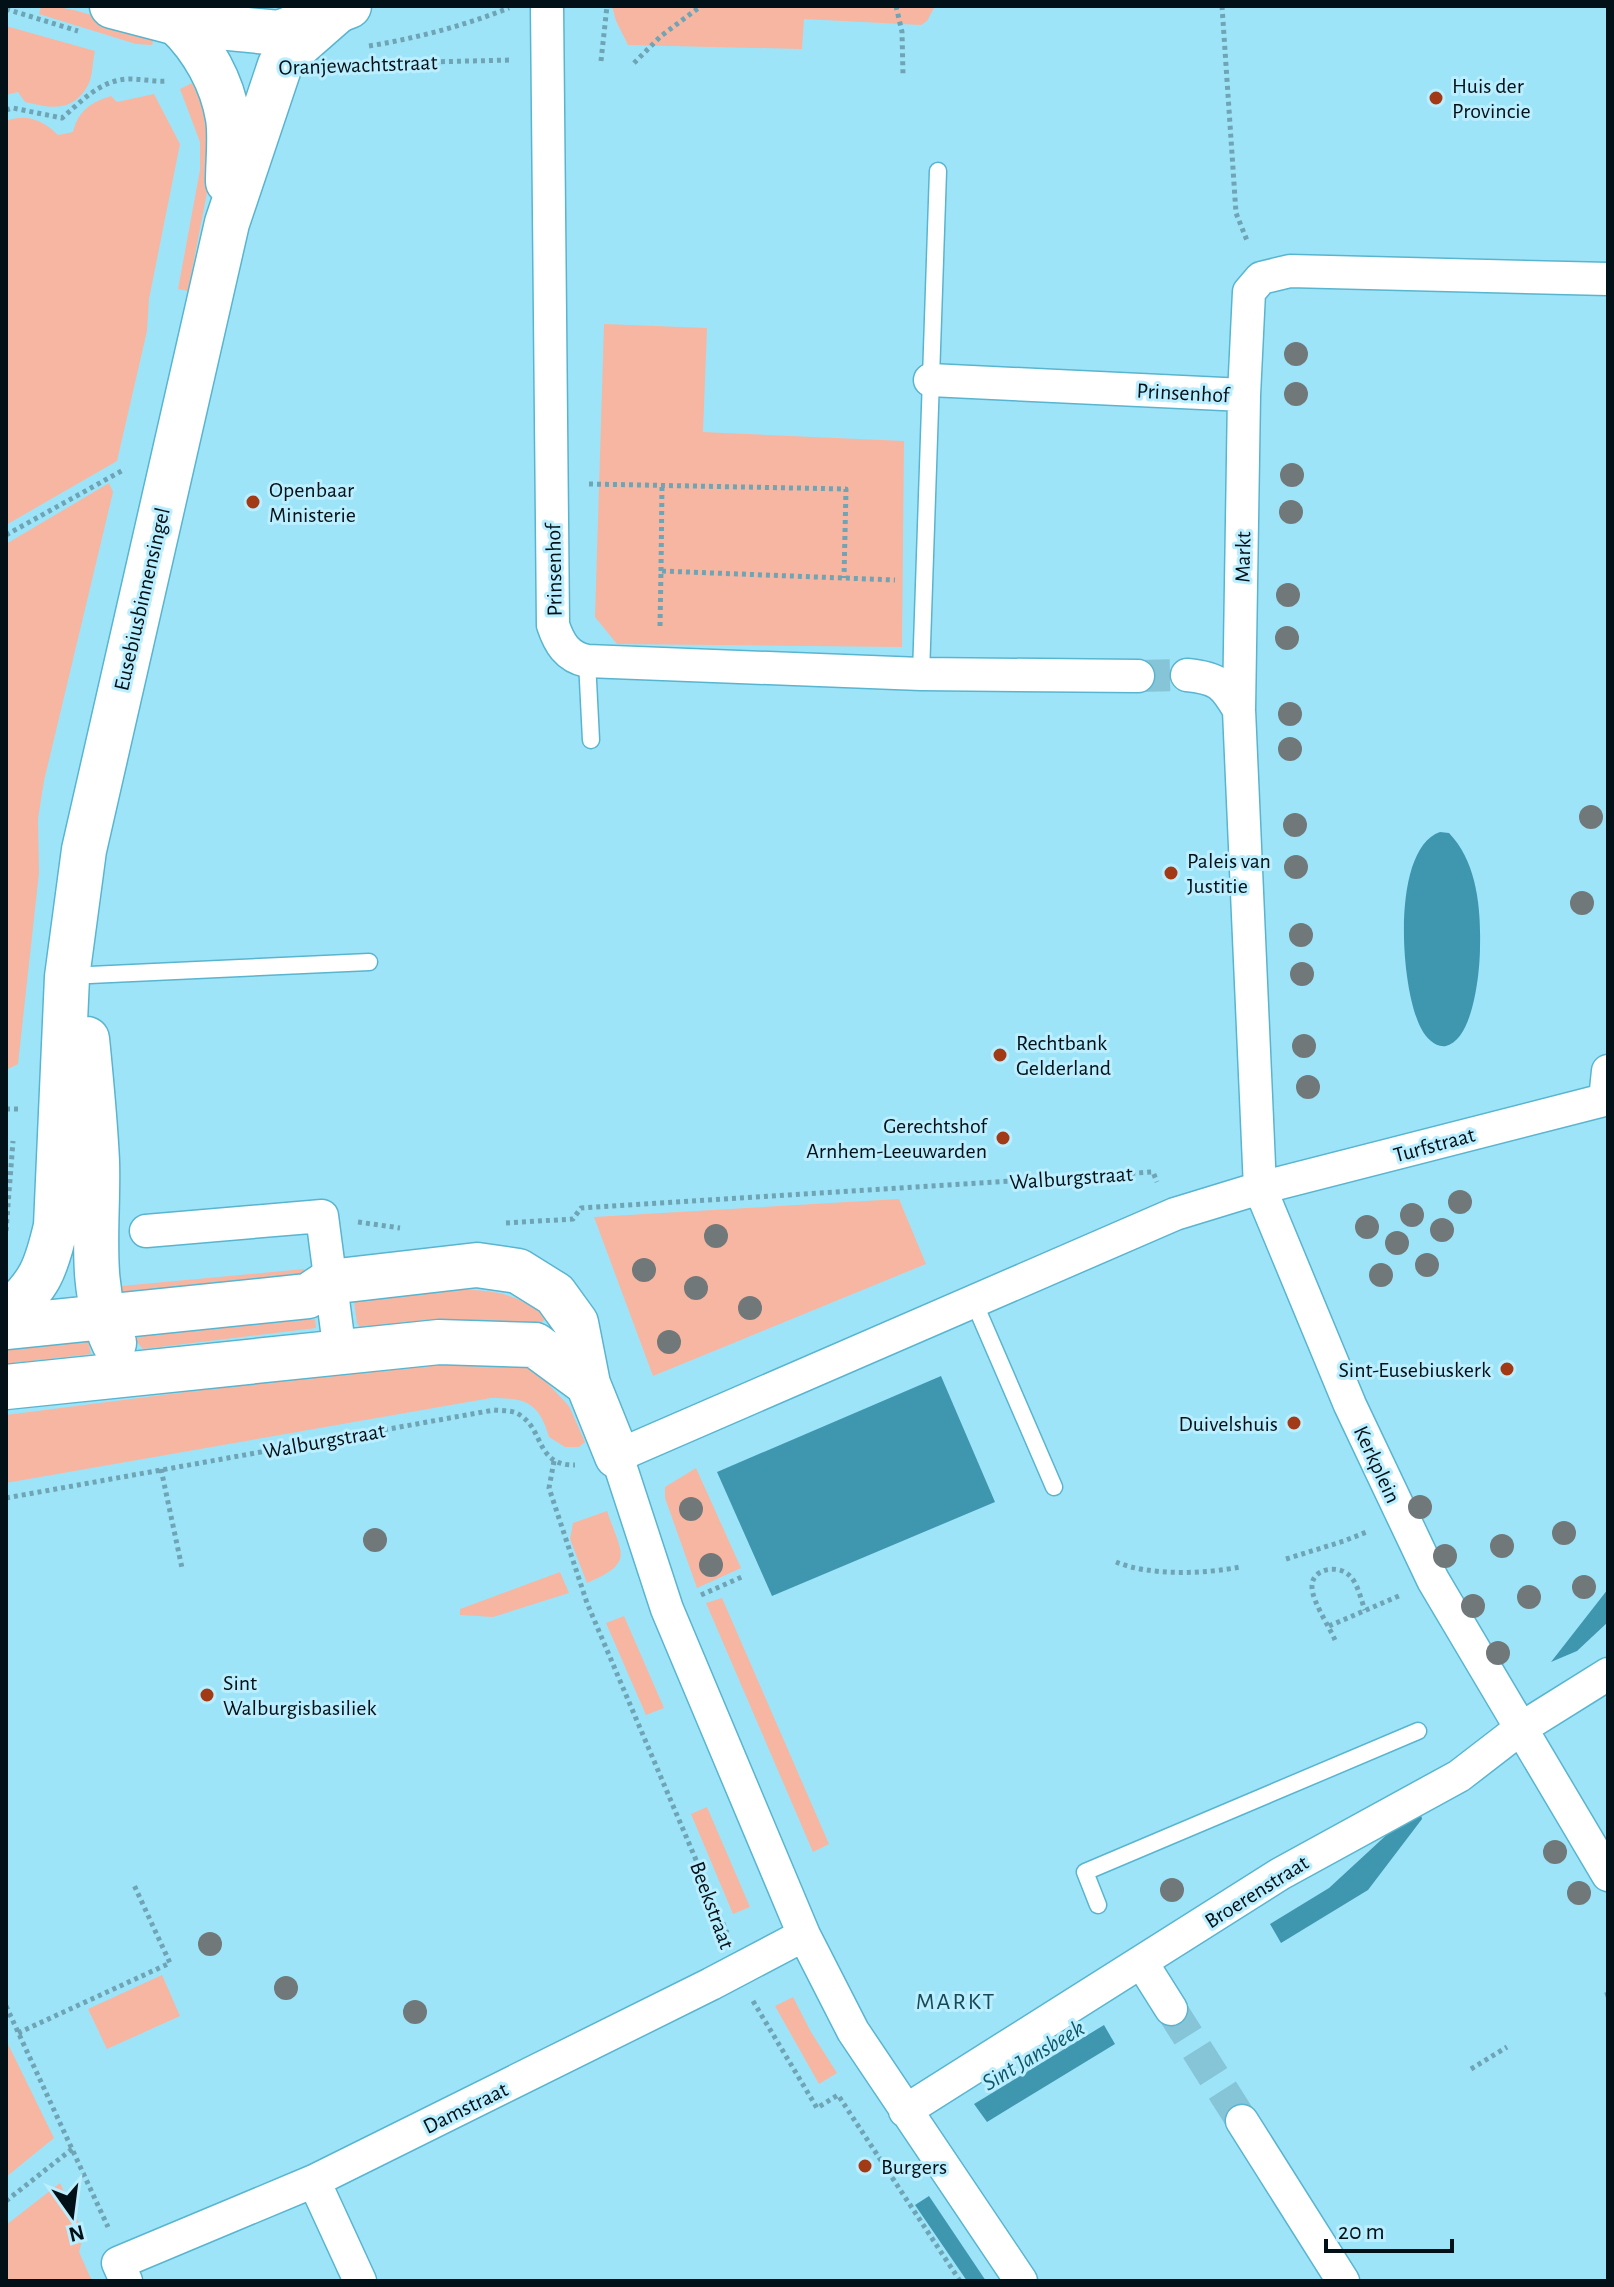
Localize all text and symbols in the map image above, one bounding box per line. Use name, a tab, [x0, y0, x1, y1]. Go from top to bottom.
street label: Oranjewachtstraat	[278, 51, 438, 79]
place label: Huis der Provincie	[1452, 75, 1531, 122]
marker: Huis der Provincie	[1427, 89, 1445, 107]
street label: Prinsenhof	[1136, 380, 1231, 406]
place label: Openbaar Ministerie	[269, 479, 356, 526]
marker: Openbaar Ministerie	[244, 493, 262, 511]
street label: Eusebiusbinnensingel	[110, 505, 174, 693]
street label: Prinsenhof	[542, 522, 566, 617]
street label: Markt	[1232, 531, 1254, 583]
place label: Paleis van Justitie	[1187, 850, 1271, 897]
marker: Paleis van Justitie	[1162, 864, 1180, 882]
place label: Rechtbank Gelderland	[1016, 1032, 1111, 1079]
marker: Rechtbank Gelderland	[991, 1046, 1009, 1064]
place label: Gerechtshof Arnhem-Leeuwarden	[806, 1115, 988, 1162]
street label: Turfstraat	[1391, 1124, 1477, 1166]
marker: Gerechtshof Arnhem-Leeuwarden	[994, 1129, 1012, 1147]
street label: Walburgstraat	[1009, 1163, 1133, 1193]
place label: Sint-Eusebiuskerk	[1338, 1359, 1491, 1381]
marker: Sint-Eusebiuskerk	[1498, 1360, 1516, 1378]
place label: Duivelshuis	[1178, 1413, 1278, 1435]
marker: Duivelshuis	[1285, 1414, 1303, 1432]
street label: Walburgstraat	[261, 1419, 387, 1463]
street label: Kerkplein	[1350, 1422, 1404, 1506]
place label: Sint Walburgisbasiliek	[223, 1672, 377, 1719]
marker: Sint Walburgisbasiliek	[198, 1686, 216, 1704]
street label: Broerenstraat	[1201, 1851, 1312, 1932]
street label: Beekstraat	[686, 1859, 738, 1952]
district label: MARKT	[916, 1990, 996, 2014]
water label: Sint Jansbeek	[978, 2016, 1089, 2096]
street label: Damstraat	[420, 2078, 511, 2138]
place label: Burgers	[881, 2156, 947, 2178]
marker: Burgers	[856, 2157, 874, 2175]
north arrow	[32, 2175, 112, 2255]
scale bar	[1326, 2203, 1452, 2253]
text: 20 m	[1338, 2220, 1385, 2244]
text: N	[67, 2221, 87, 2246]

